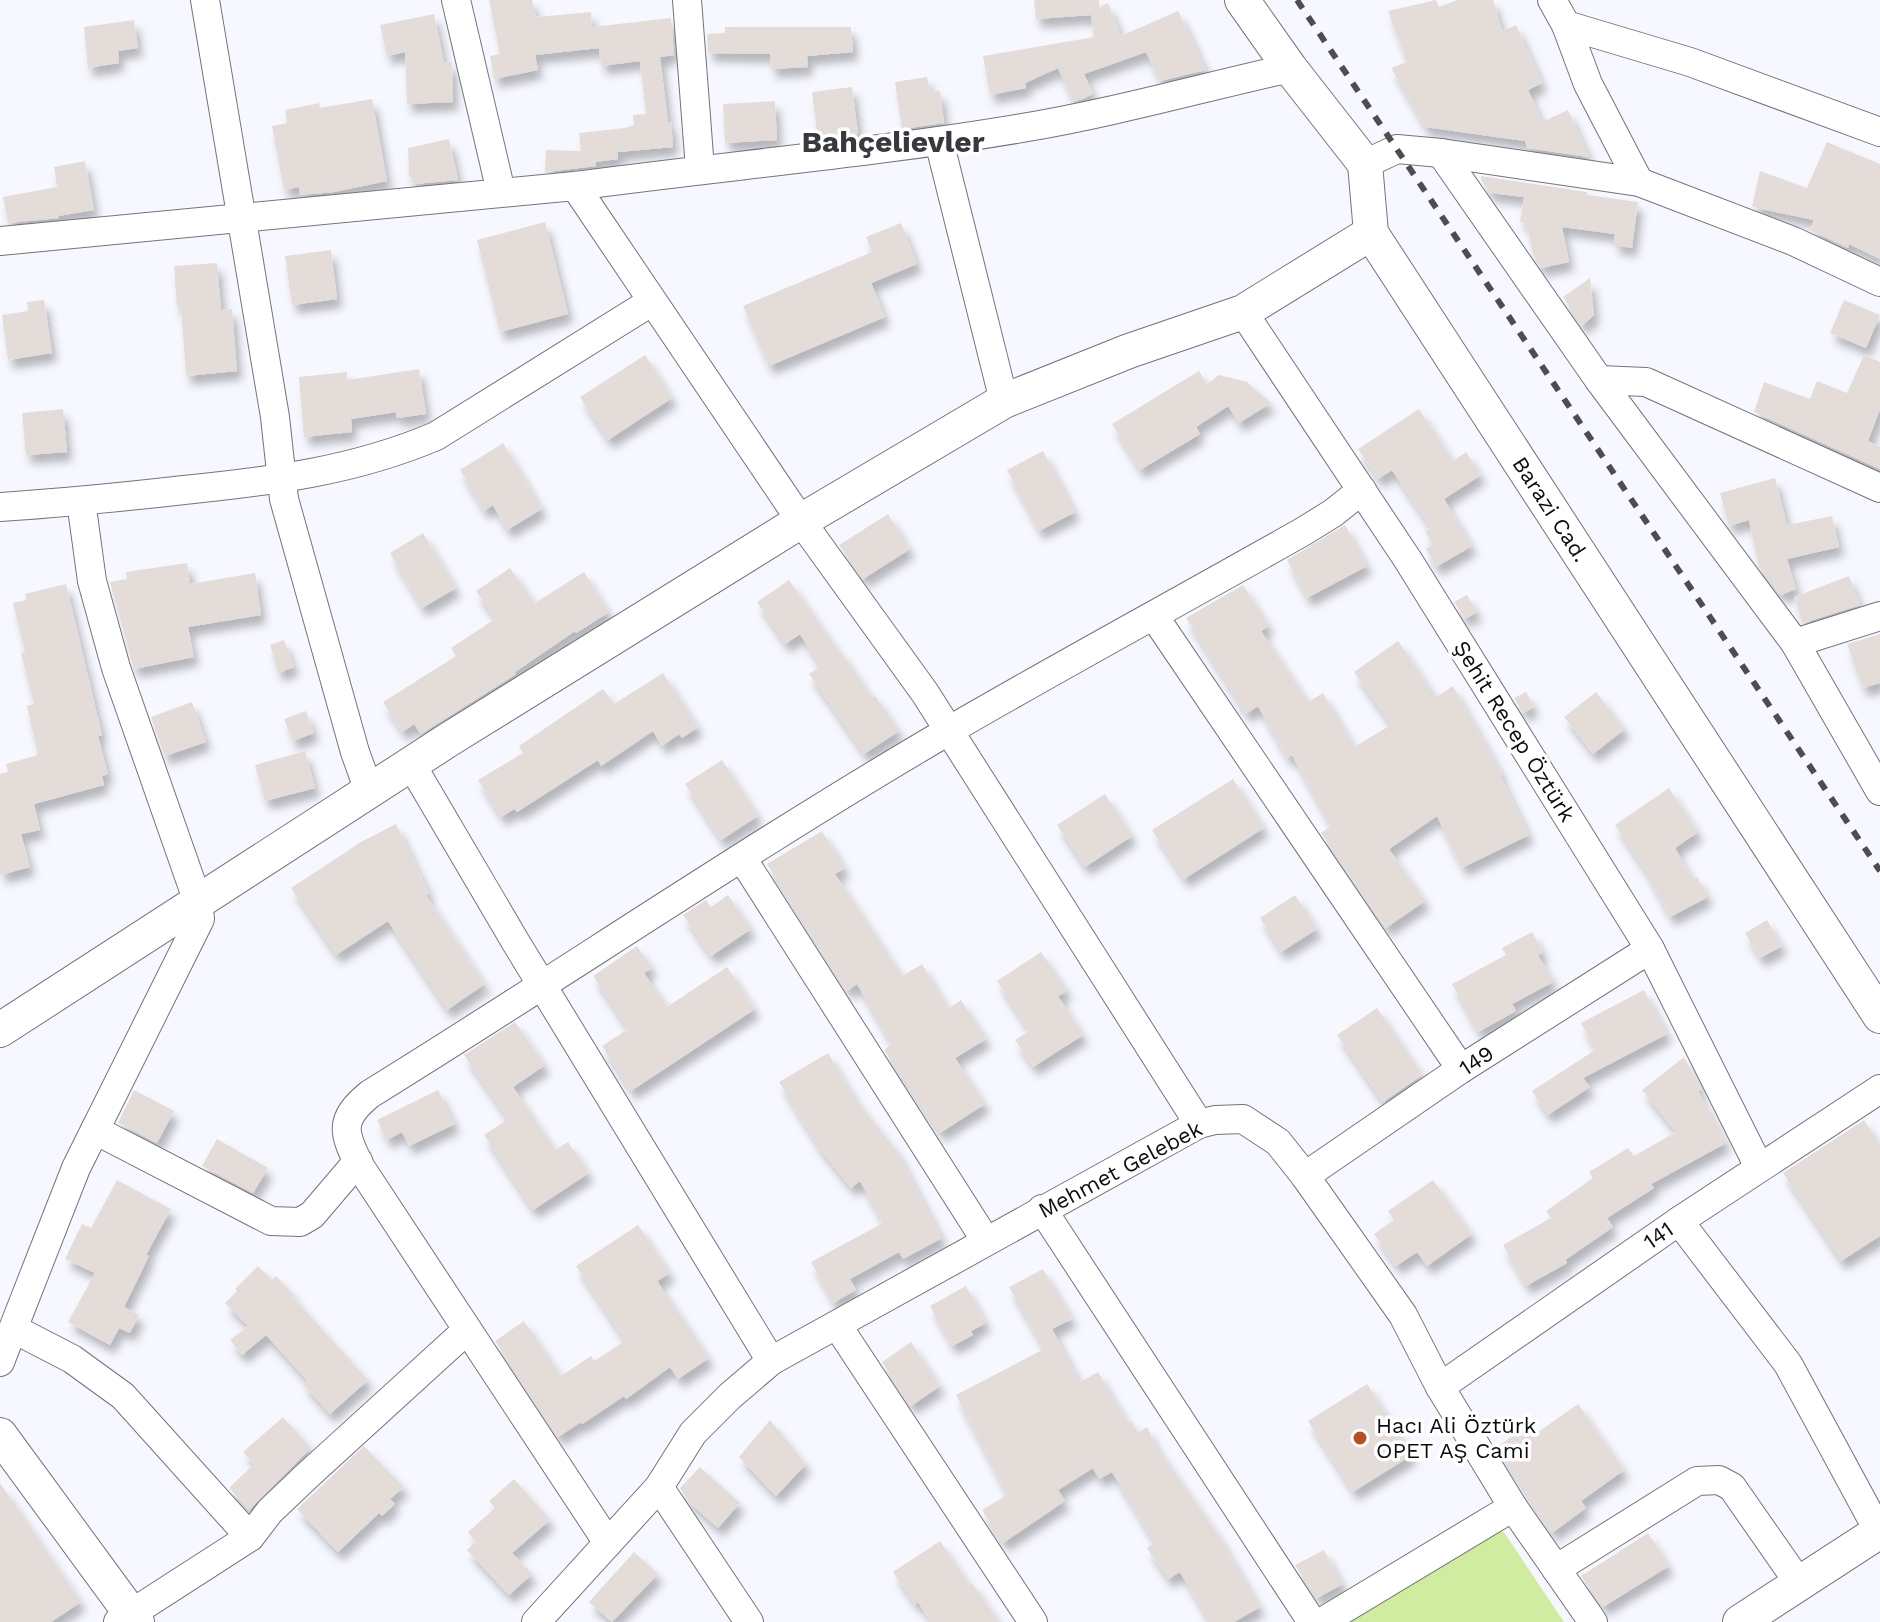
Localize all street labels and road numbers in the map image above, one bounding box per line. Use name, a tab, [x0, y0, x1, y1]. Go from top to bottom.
street label: Barazi Cad.	[1507, 452, 1594, 566]
street label: Şehit Recep Öztürk	[1449, 636, 1580, 826]
street label: 149	[1455, 1040, 1498, 1081]
street label: Mehmet Gelebek	[1034, 1116, 1206, 1223]
street label: 141	[1639, 1216, 1678, 1254]

